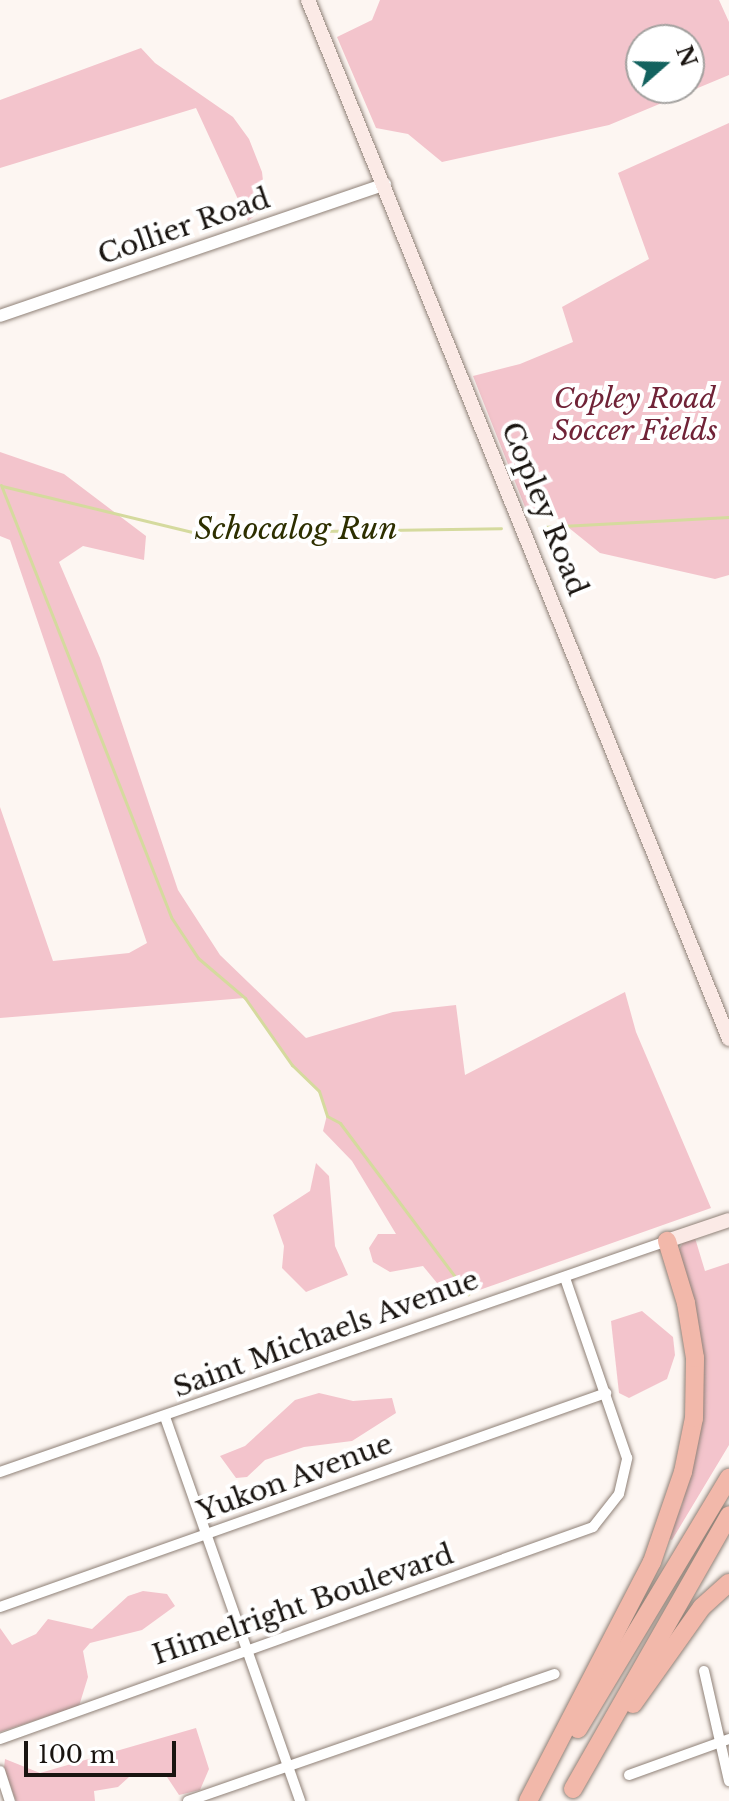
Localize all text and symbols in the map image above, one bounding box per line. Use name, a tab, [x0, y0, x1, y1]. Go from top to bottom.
north arrow	[625, 24, 705, 104]
text: N	[670, 42, 702, 71]
street label: Collier Road	[93, 182, 275, 272]
park label: Copley Road Soccer Fields	[552, 382, 718, 448]
street label: Copley Road	[494, 417, 594, 601]
water label: Schocalog Run	[194, 511, 398, 547]
street label: Saint Michaels Avenue	[168, 1263, 484, 1405]
street label: Yukon Avenue	[192, 1427, 398, 1529]
street label: Himelright Boulevard	[148, 1538, 458, 1672]
scale bar	[28, 1725, 180, 1775]
text: 100 m	[38, 1740, 116, 1769]

